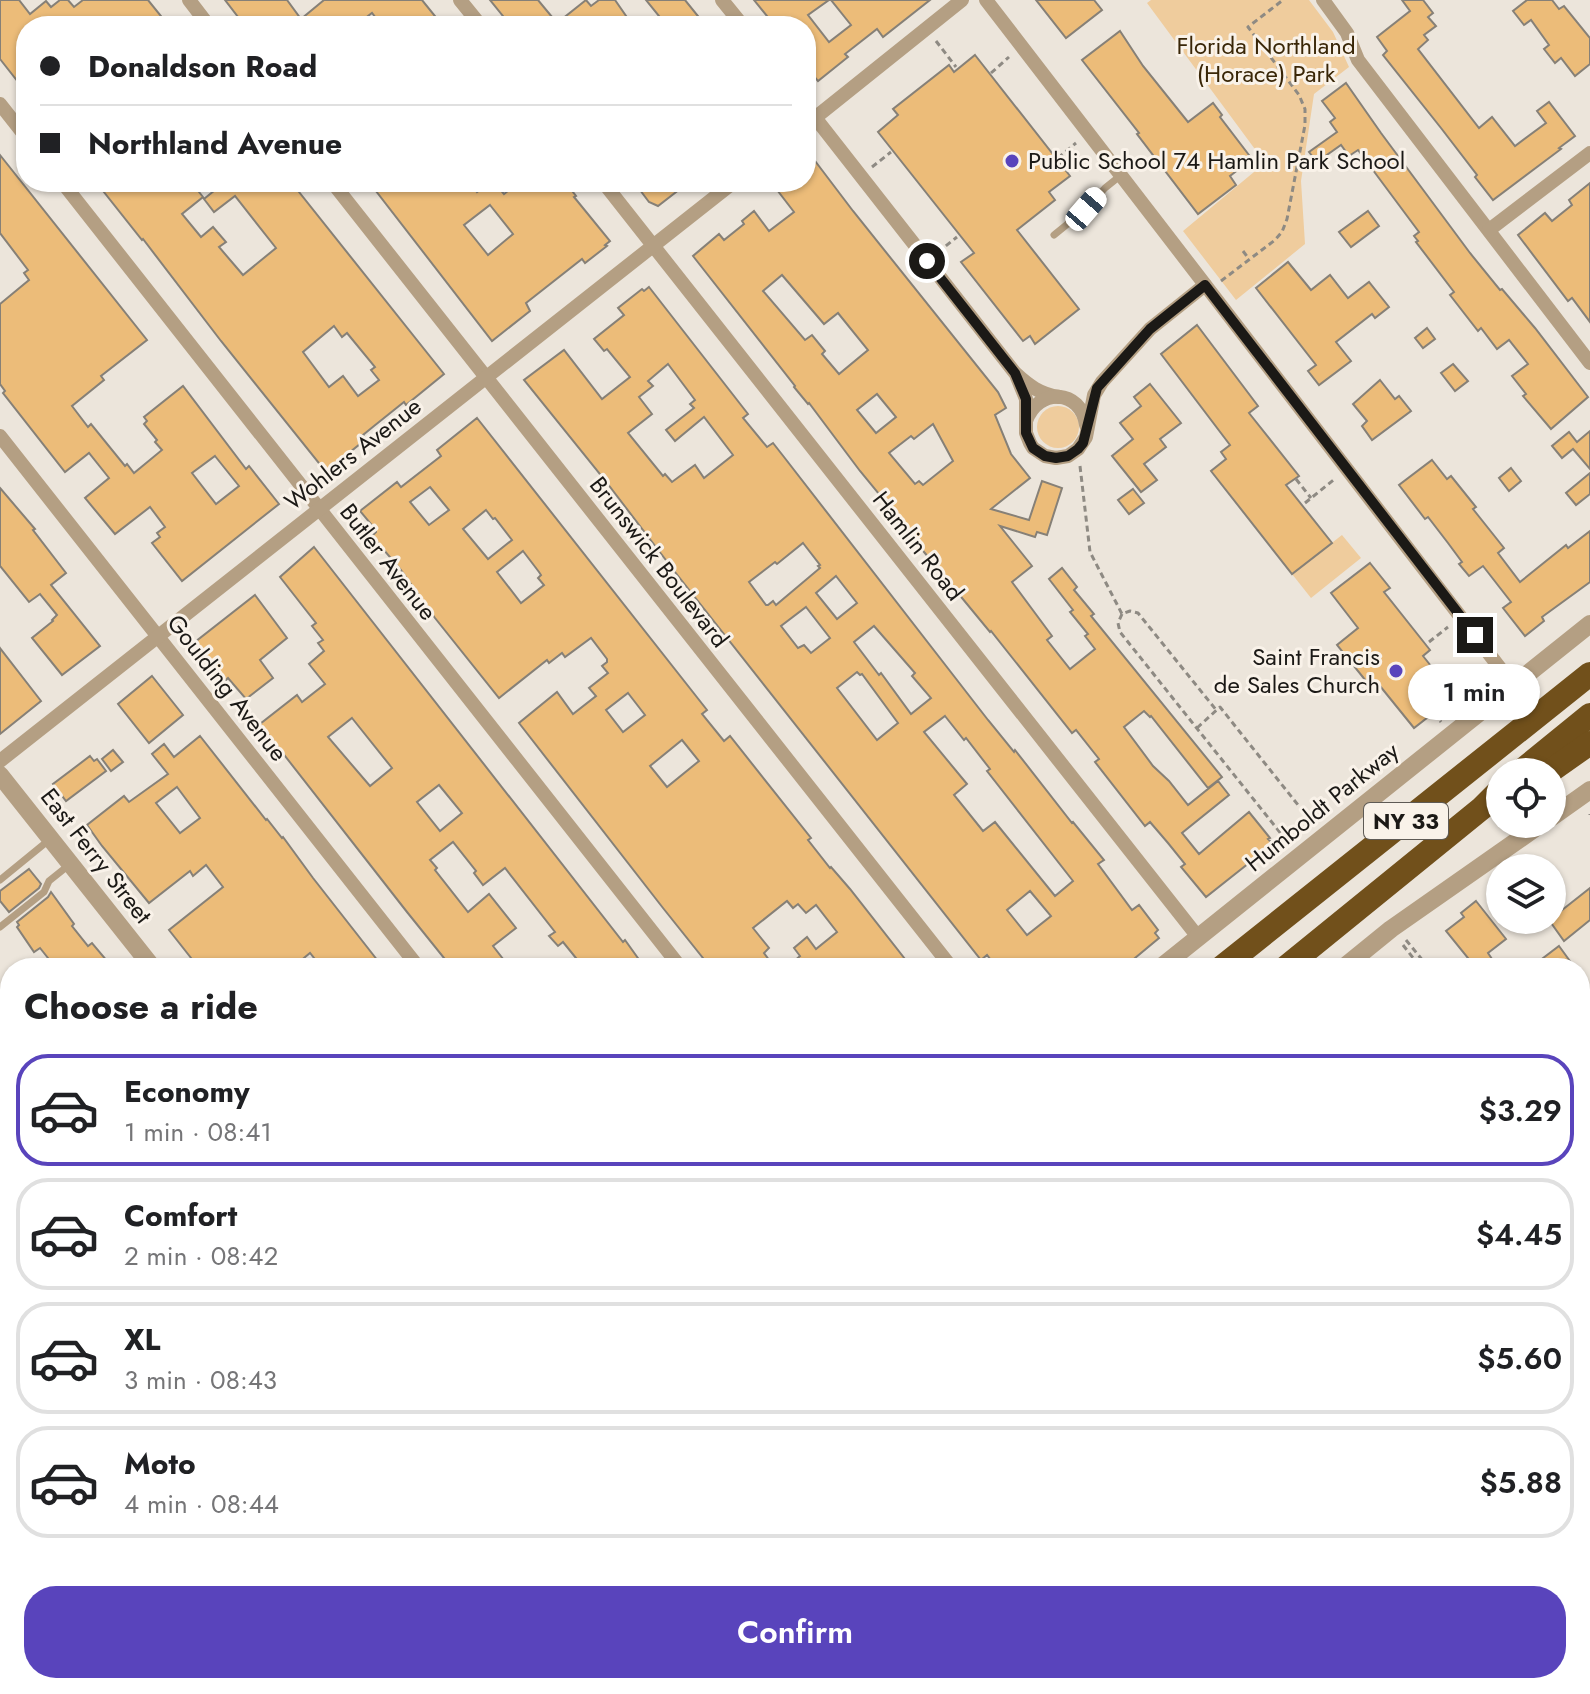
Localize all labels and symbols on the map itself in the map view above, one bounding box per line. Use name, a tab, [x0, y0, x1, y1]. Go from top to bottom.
park label: Florida Northland (Horace) Park	[1176, 28, 1356, 91]
place label: Public School 74 Hamlin Park School	[1028, 143, 1405, 178]
marker: Public School 74 Hamlin Park School	[1003, 152, 1021, 170]
car	[1061, 183, 1111, 235]
route start	[909, 243, 945, 279]
street label: Wohlers Avenue	[277, 389, 429, 518]
street label: Brunswick Boulevard	[581, 469, 737, 655]
street label: Hamlin Road	[864, 483, 972, 608]
street label: Butler Avenue	[332, 496, 445, 628]
street label: Goulding Avenue	[159, 607, 296, 769]
route end	[1457, 617, 1493, 653]
place label: Saint Francis de Sales Church	[1214, 639, 1380, 702]
marker: Saint Francis de Sales Church	[1387, 662, 1405, 680]
callout: 1 min	[1409, 663, 1541, 719]
street label: Humboldt Parkway	[1237, 733, 1406, 880]
street label: East Ferry Street	[32, 781, 161, 931]
road number: NY 33	[1364, 803, 1448, 839]

